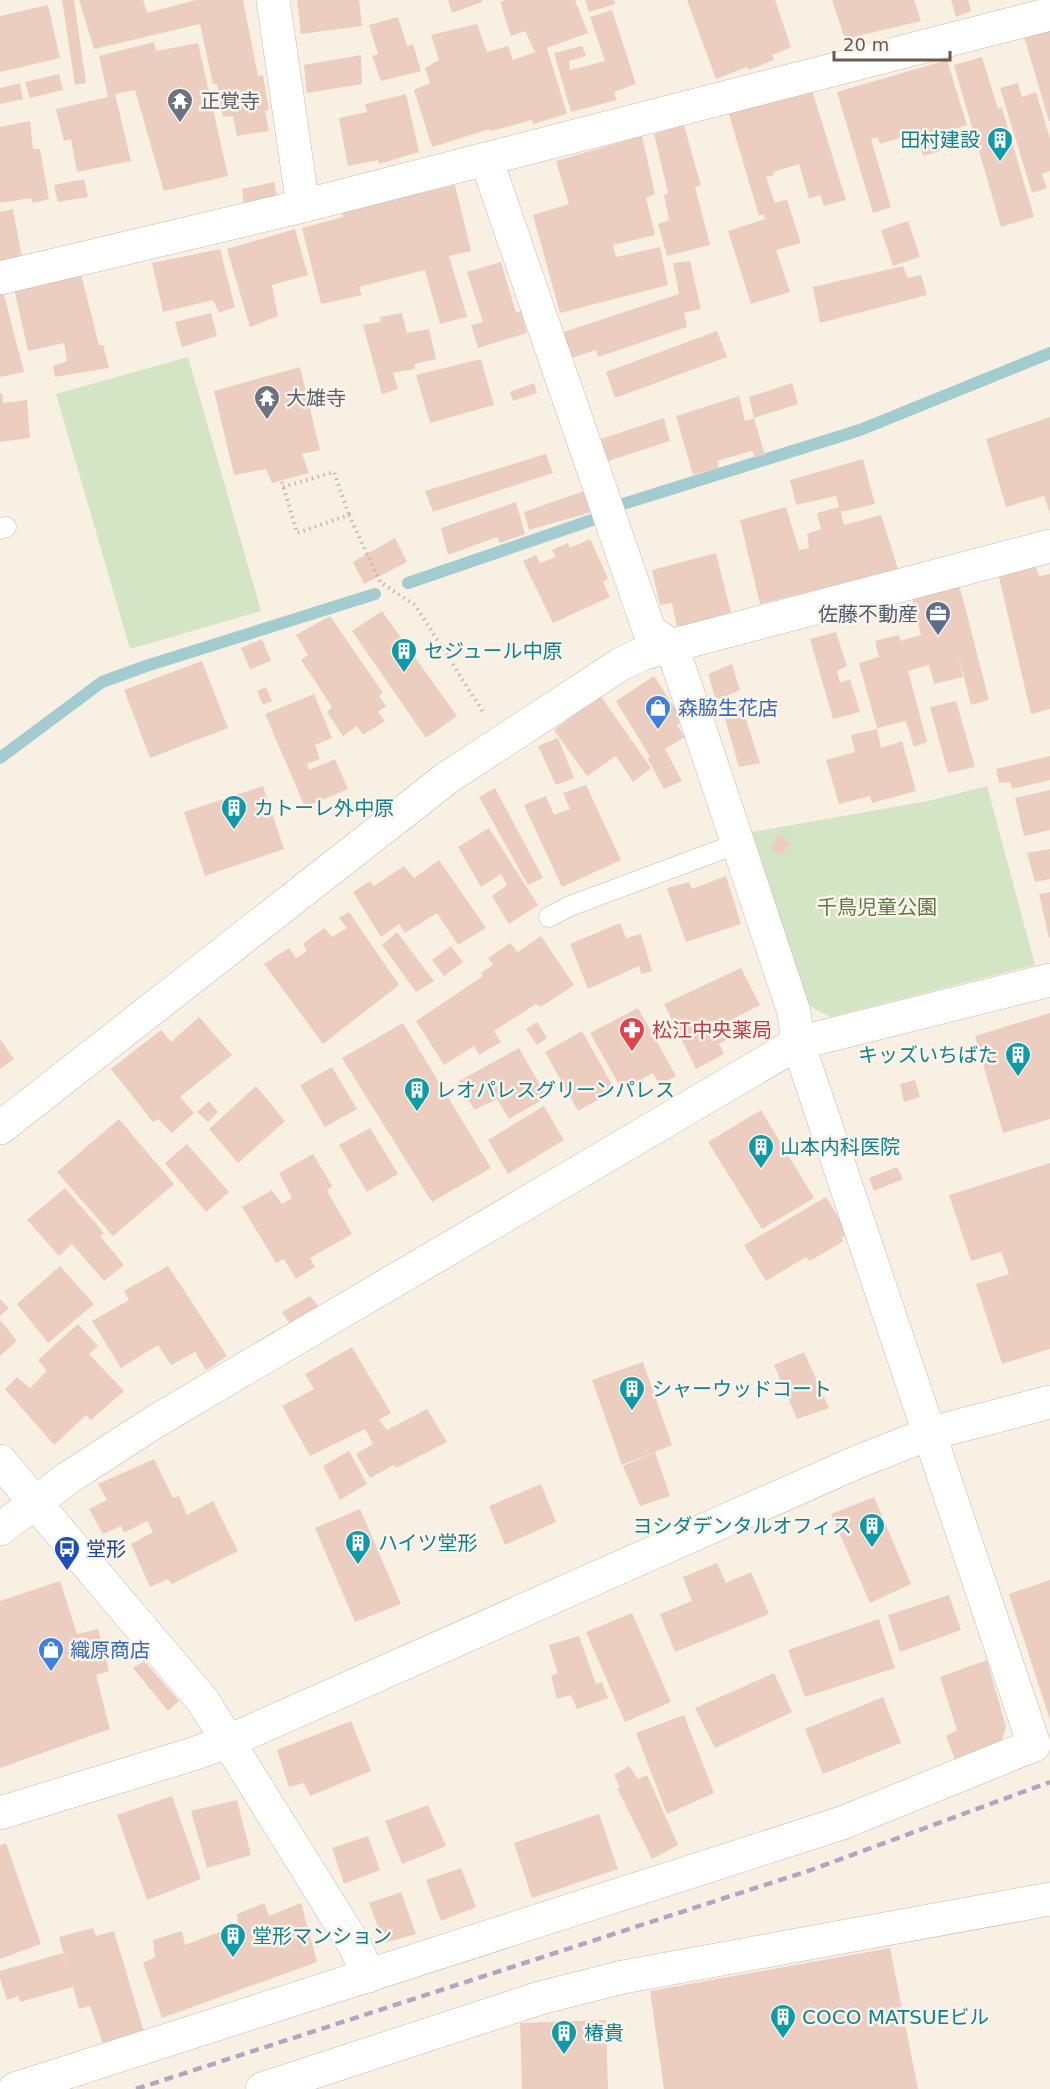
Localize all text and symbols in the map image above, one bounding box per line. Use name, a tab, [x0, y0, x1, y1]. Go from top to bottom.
scale bar	[834, 24, 950, 62]
text: 20 m	[843, 34, 889, 55]
temple icon: 正覚寺	[165, 86, 195, 124]
place label: 正覚寺	[200, 89, 260, 113]
building icon: 田村建設	[985, 125, 1015, 163]
place label: 田村建設	[900, 128, 980, 152]
temple icon: 大雄寺	[252, 383, 282, 421]
place label: 大雄寺	[286, 386, 346, 410]
office icon: 佐藤不動産	[923, 599, 953, 637]
place label: 佐藤不動産	[818, 602, 918, 626]
building icon: セジュール中原	[389, 636, 419, 674]
place label: セジュール中原	[424, 639, 563, 663]
shop icon: 森脇生花店	[643, 693, 673, 731]
place label: 森脇生花店	[678, 696, 778, 720]
building icon: カトーレ外中原	[219, 793, 249, 831]
place label: カトーレ外中原	[254, 796, 394, 820]
park label: 千鳥児童公園	[817, 895, 937, 919]
pharmacy icon: 松江中央薬局	[617, 1015, 647, 1053]
place label: 松江中央薬局	[652, 1018, 772, 1042]
building icon: キッズいちばた	[1003, 1040, 1033, 1078]
place label: キッズいちばた	[858, 1043, 998, 1067]
building icon: レオパレスグリーンパレス	[402, 1075, 432, 1113]
place label: レオパレスグリーンパレス	[436, 1078, 675, 1102]
building icon: 山本内科医院	[746, 1132, 776, 1170]
place label: 山本内科医院	[780, 1135, 900, 1159]
building icon: シャーウッドコート	[617, 1374, 647, 1412]
place label: シャーウッドコート	[652, 1377, 832, 1401]
building icon: ヨシダデンタルオフィス	[857, 1511, 887, 1549]
place label: ヨシダデンタルオフィス	[632, 1514, 852, 1538]
building icon: ハイツ堂形	[343, 1528, 373, 1566]
place label: ハイツ堂形	[378, 1531, 478, 1555]
bus stop icon: 堂形	[52, 1534, 82, 1572]
place label: 堂形	[86, 1537, 126, 1561]
shop icon: 織原商店	[36, 1635, 66, 1673]
place label: 織原商店	[70, 1638, 150, 1662]
building icon: 堂形マンション	[218, 1921, 248, 1959]
place label: 堂形マンション	[252, 1924, 392, 1948]
building icon: COCO MATSUEビル	[768, 2002, 798, 2040]
place label: COCO MATSUEビル	[802, 2005, 989, 2029]
building icon: 椿貴	[549, 2018, 579, 2056]
place label: 椿貴	[584, 2021, 624, 2045]

